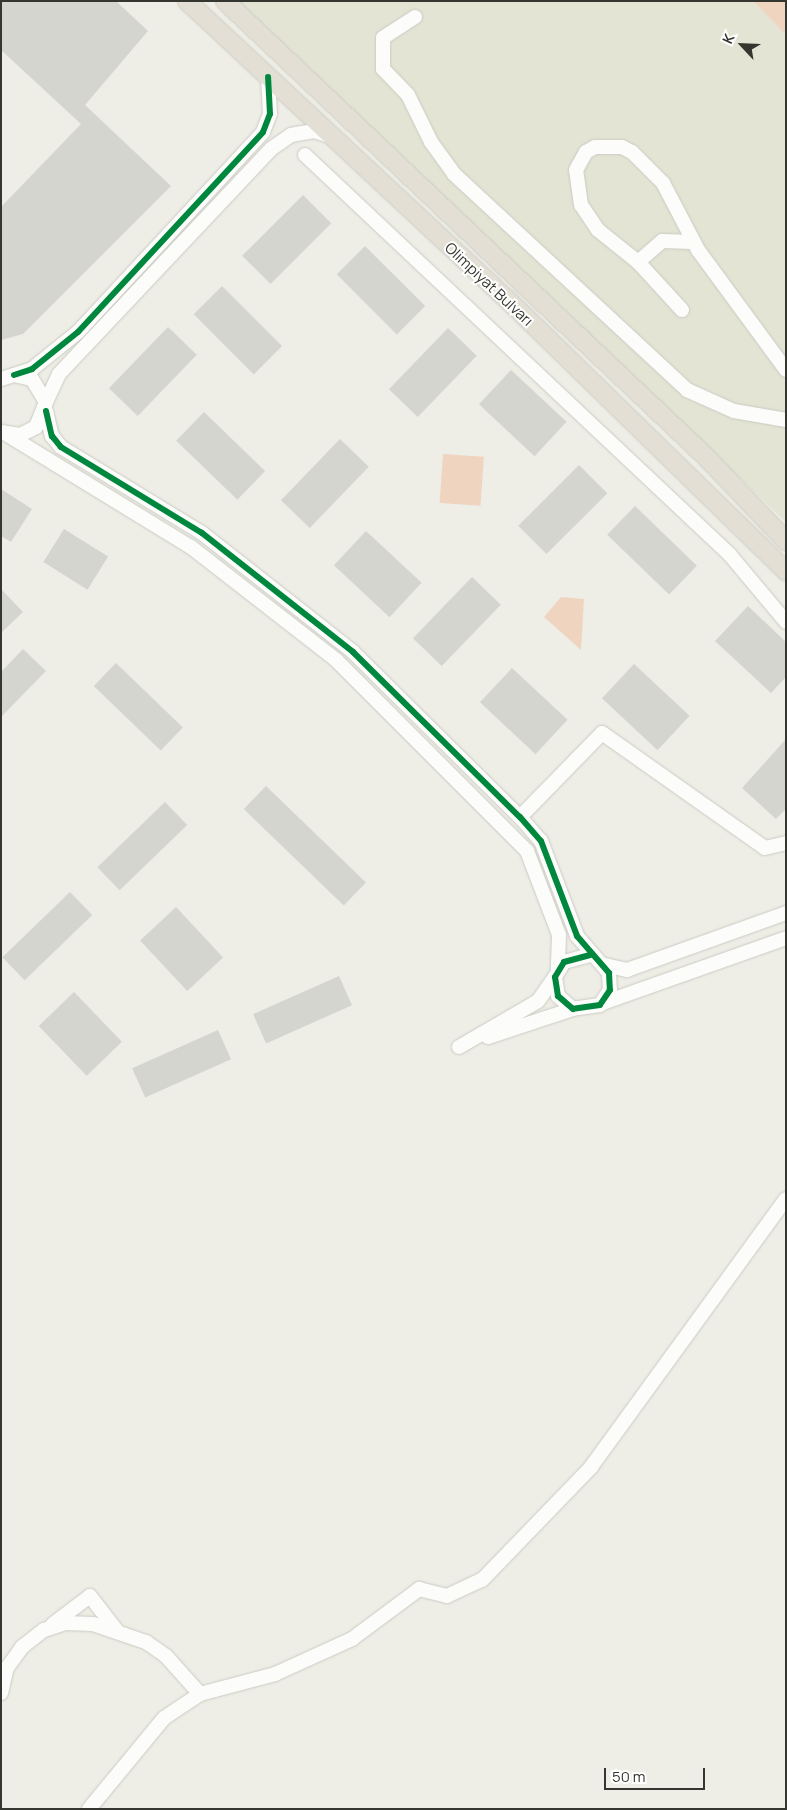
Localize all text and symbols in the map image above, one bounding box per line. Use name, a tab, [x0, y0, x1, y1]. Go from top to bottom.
north arrow	[717, 20, 767, 70]
text: K	[717, 30, 738, 47]
street label: Olimpiyat Bulvarı	[441, 239, 537, 329]
scale bar	[607, 1758, 708, 1790]
text: 50 m	[612, 1766, 646, 1787]

